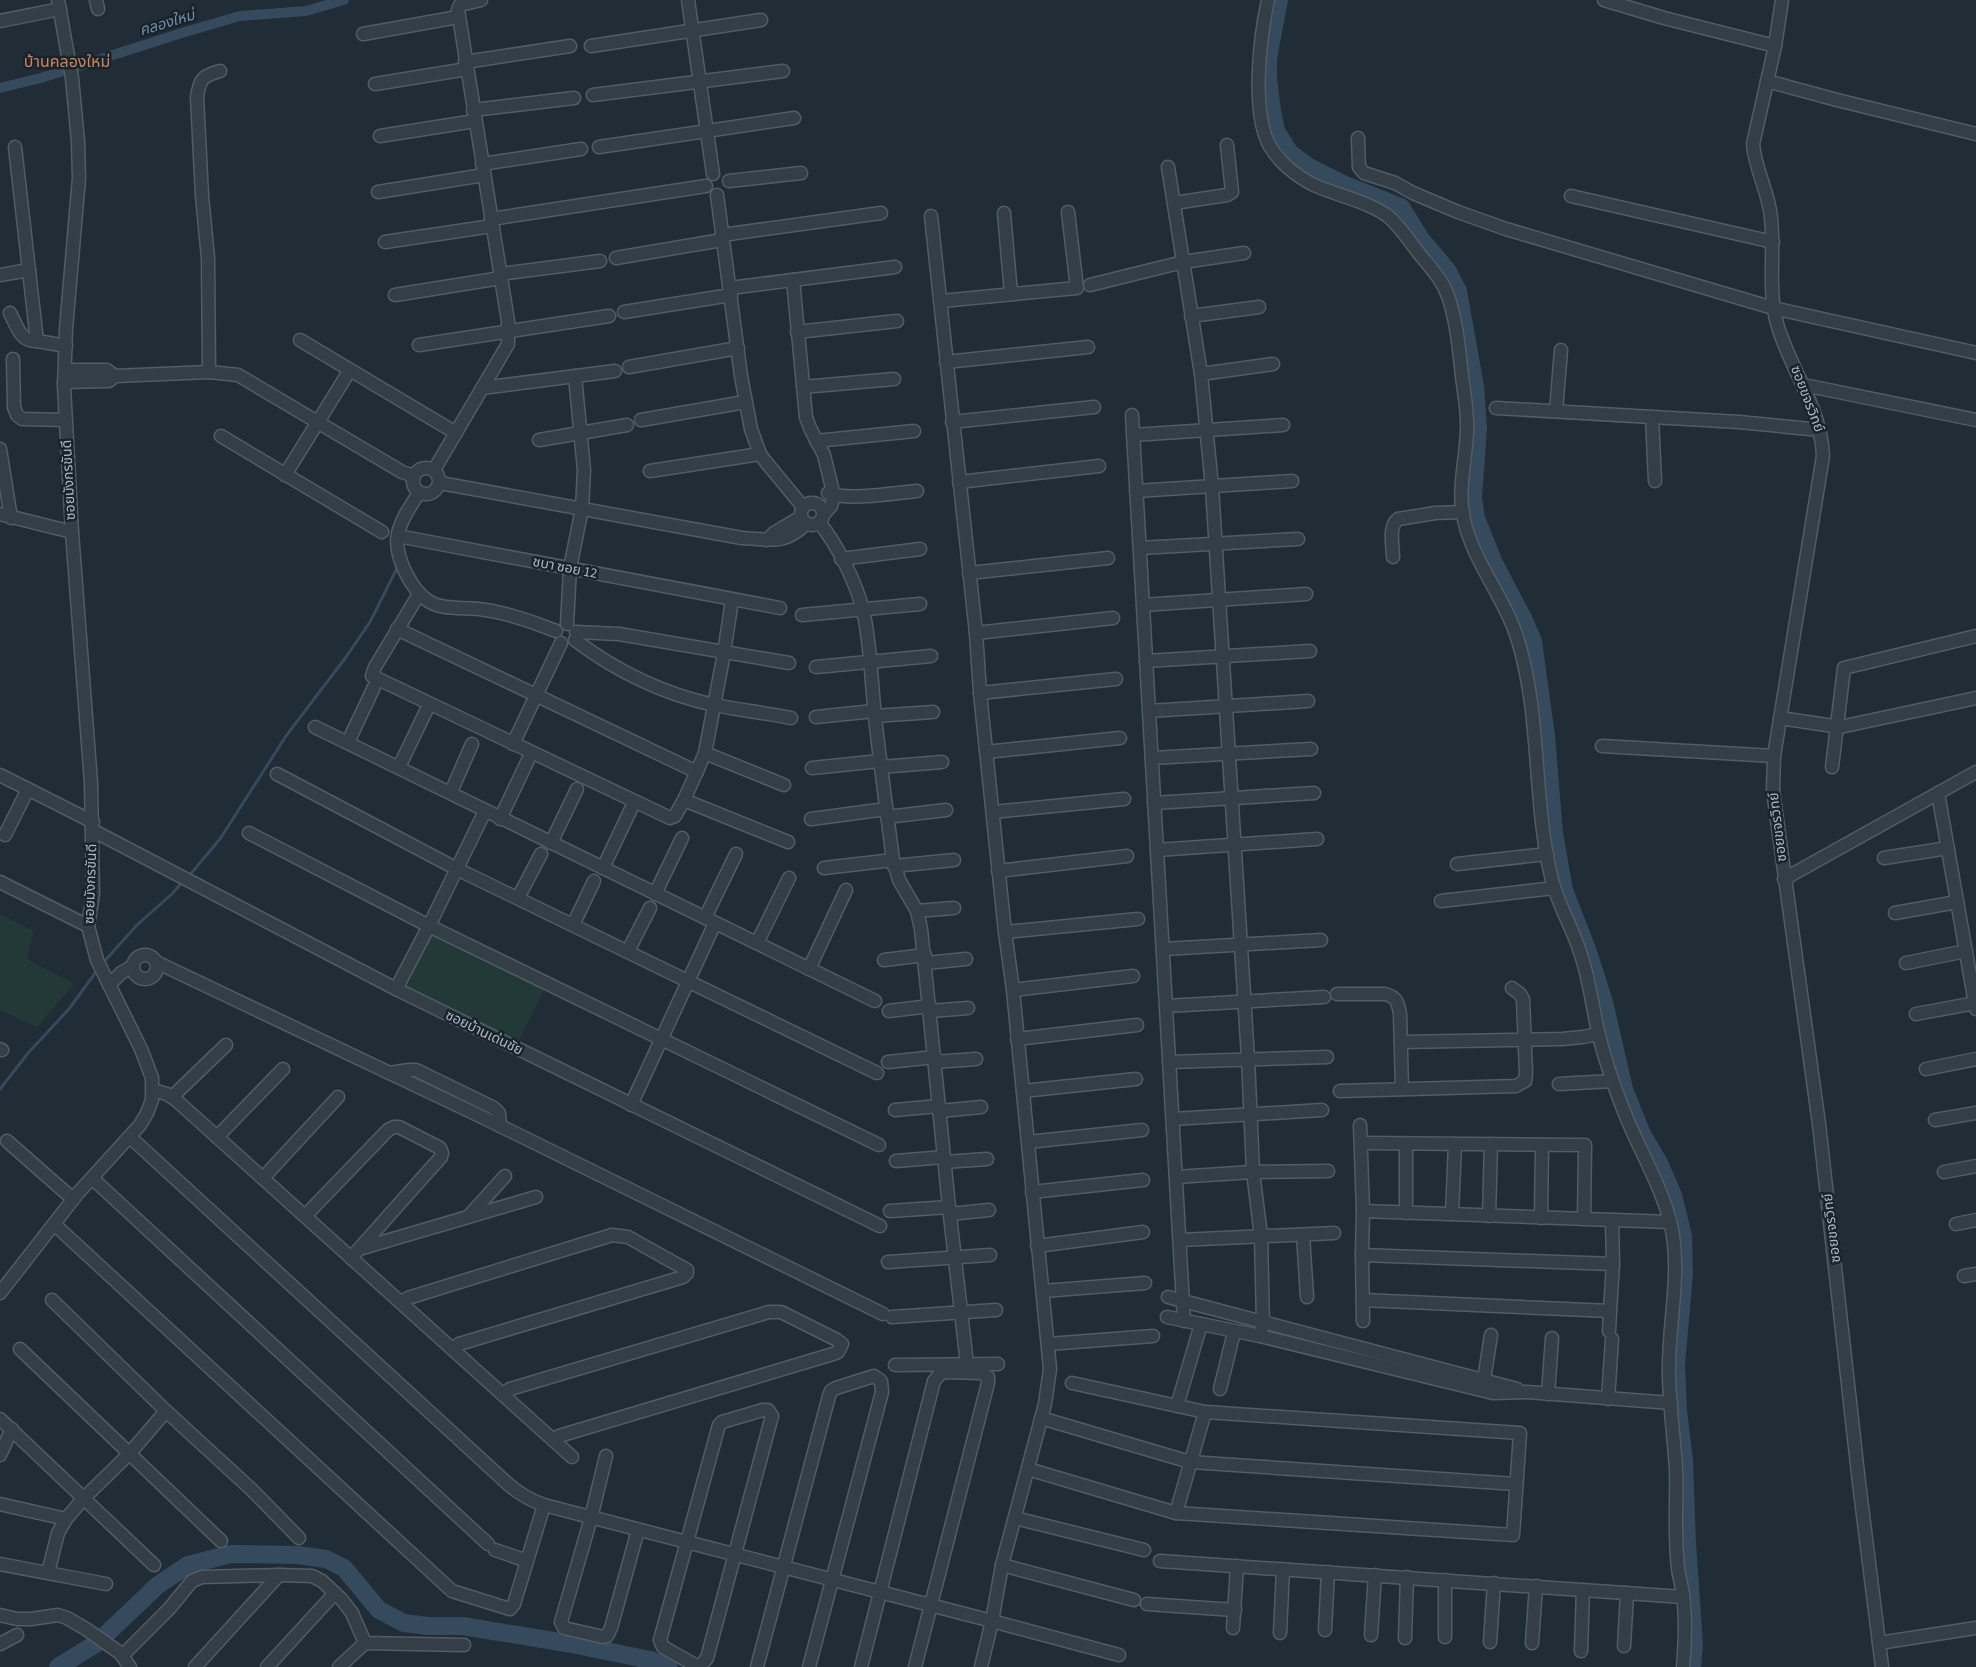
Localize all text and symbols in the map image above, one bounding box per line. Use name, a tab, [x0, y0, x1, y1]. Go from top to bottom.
water label: คลองใหม่	[137, 4, 199, 41]
district label: บ้านคลองใหม่	[24, 51, 110, 73]
street label: ซอยขจรวิทย์	[1785, 363, 1829, 435]
street label: ซอยมังกรขันดี	[57, 439, 81, 521]
street label: ชบา ซอย 12	[531, 552, 599, 584]
street label: ซอยขจรวิทย์	[1764, 791, 1792, 863]
street label: ซอยมังกรขันดี	[80, 843, 102, 925]
street label: ซอยบ้านเด่นชัย	[442, 1006, 526, 1060]
street label: ซอยขจรวิทย์	[1818, 1192, 1846, 1264]

